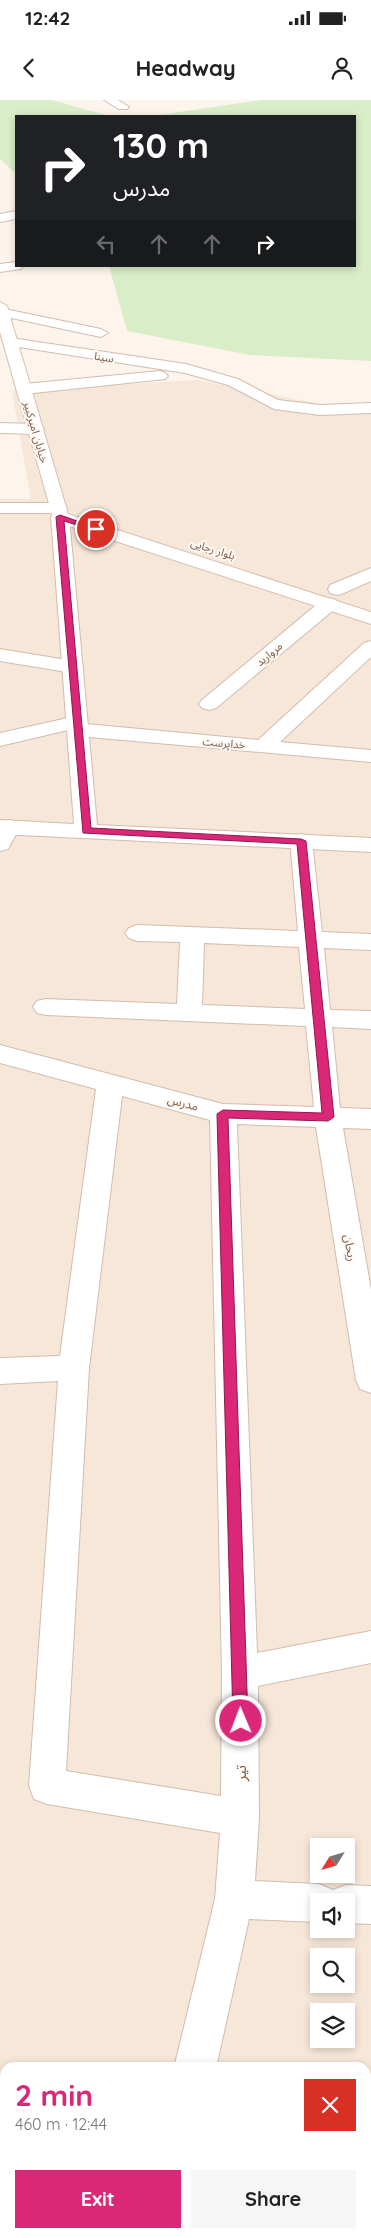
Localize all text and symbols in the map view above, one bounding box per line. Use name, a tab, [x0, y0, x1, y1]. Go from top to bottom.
text: 12:42	[25, 6, 70, 30]
icon: back	[15, 54, 43, 82]
text: Headway	[135, 54, 236, 82]
icon: person	[328, 54, 356, 82]
text: 130 m	[113, 123, 209, 167]
icon: right	[30, 135, 95, 200]
text: مدرس	[113, 174, 170, 202]
icon: left	[92, 230, 120, 258]
icon: ahead	[145, 230, 173, 258]
icon: ahead	[198, 230, 226, 258]
icon: right	[251, 230, 279, 258]
street label: سینا	[93, 349, 115, 366]
street label: خیابان امیرکبیر	[20, 399, 52, 465]
pin	[75, 508, 117, 550]
icon: arrive	[82, 515, 110, 543]
street label: بلوار رجایی	[189, 535, 237, 563]
street label: مروارید	[253, 639, 285, 669]
street label: خداپرست	[202, 734, 246, 753]
street label: مدرس	[166, 1091, 200, 1114]
street label: ریحان	[341, 1233, 360, 1262]
position arrow	[214, 1694, 266, 1746]
street label: تیر	[231, 1765, 250, 1782]
north arrow	[310, 1838, 355, 1882]
map controls	[310, 1838, 355, 2048]
button: sound	[310, 1893, 355, 1938]
button: search	[310, 1948, 355, 1993]
button: layers	[310, 2003, 355, 2048]
text: 2 min	[15, 2076, 93, 2114]
button: close	[304, 2079, 356, 2131]
text: 460 m · 12:44	[15, 2114, 107, 2134]
button: Exit	[15, 2170, 181, 2228]
button: Share	[191, 2170, 356, 2228]

